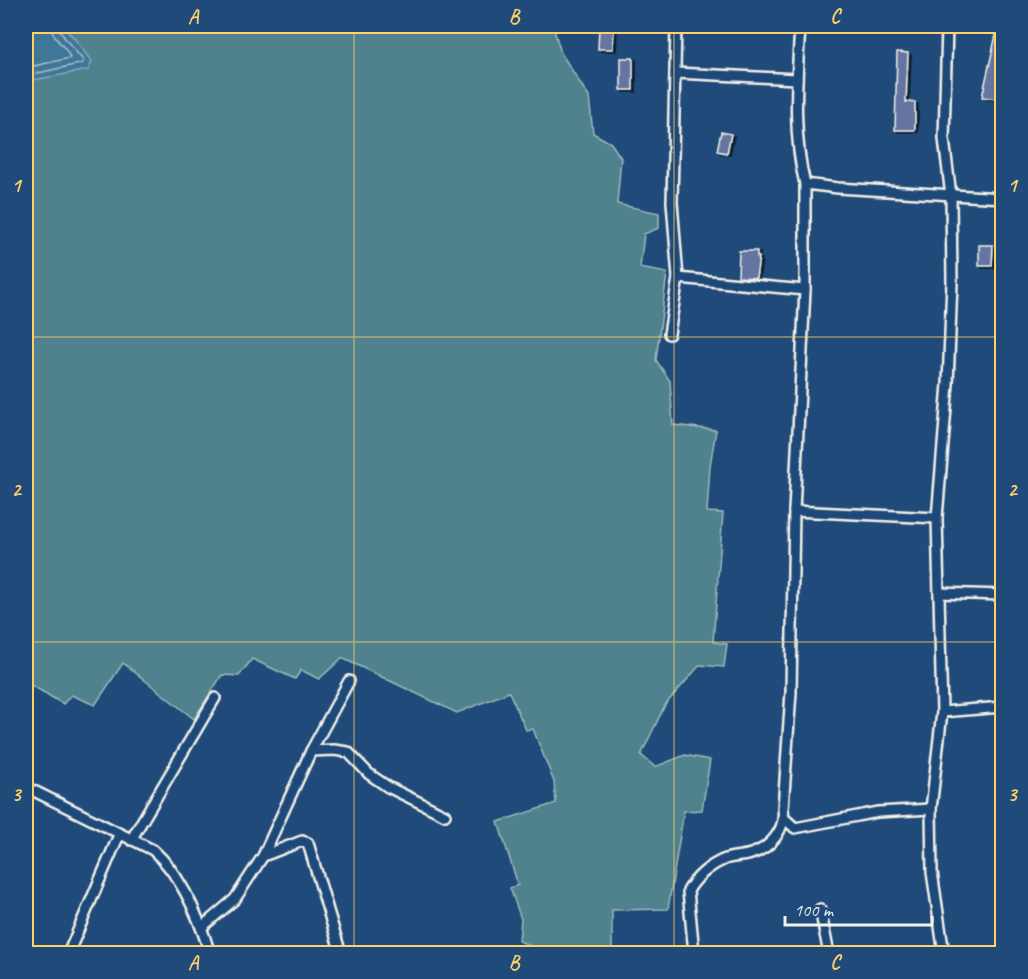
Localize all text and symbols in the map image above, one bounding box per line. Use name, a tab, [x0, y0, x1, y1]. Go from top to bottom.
text: A	[188, 4, 200, 29]
text: B	[509, 4, 521, 29]
text: C	[830, 4, 842, 29]
text: 1	[12, 173, 23, 198]
text: 1	[1008, 173, 1019, 198]
text: 2	[12, 477, 23, 502]
text: 2	[1008, 477, 1019, 502]
text: 3	[12, 782, 23, 807]
text: 3	[1008, 782, 1019, 807]
scale bar	[785, 889, 932, 927]
text: 100 m	[794, 899, 835, 921]
text: A	[188, 950, 200, 975]
text: B	[509, 950, 521, 975]
text: C	[830, 950, 842, 975]

